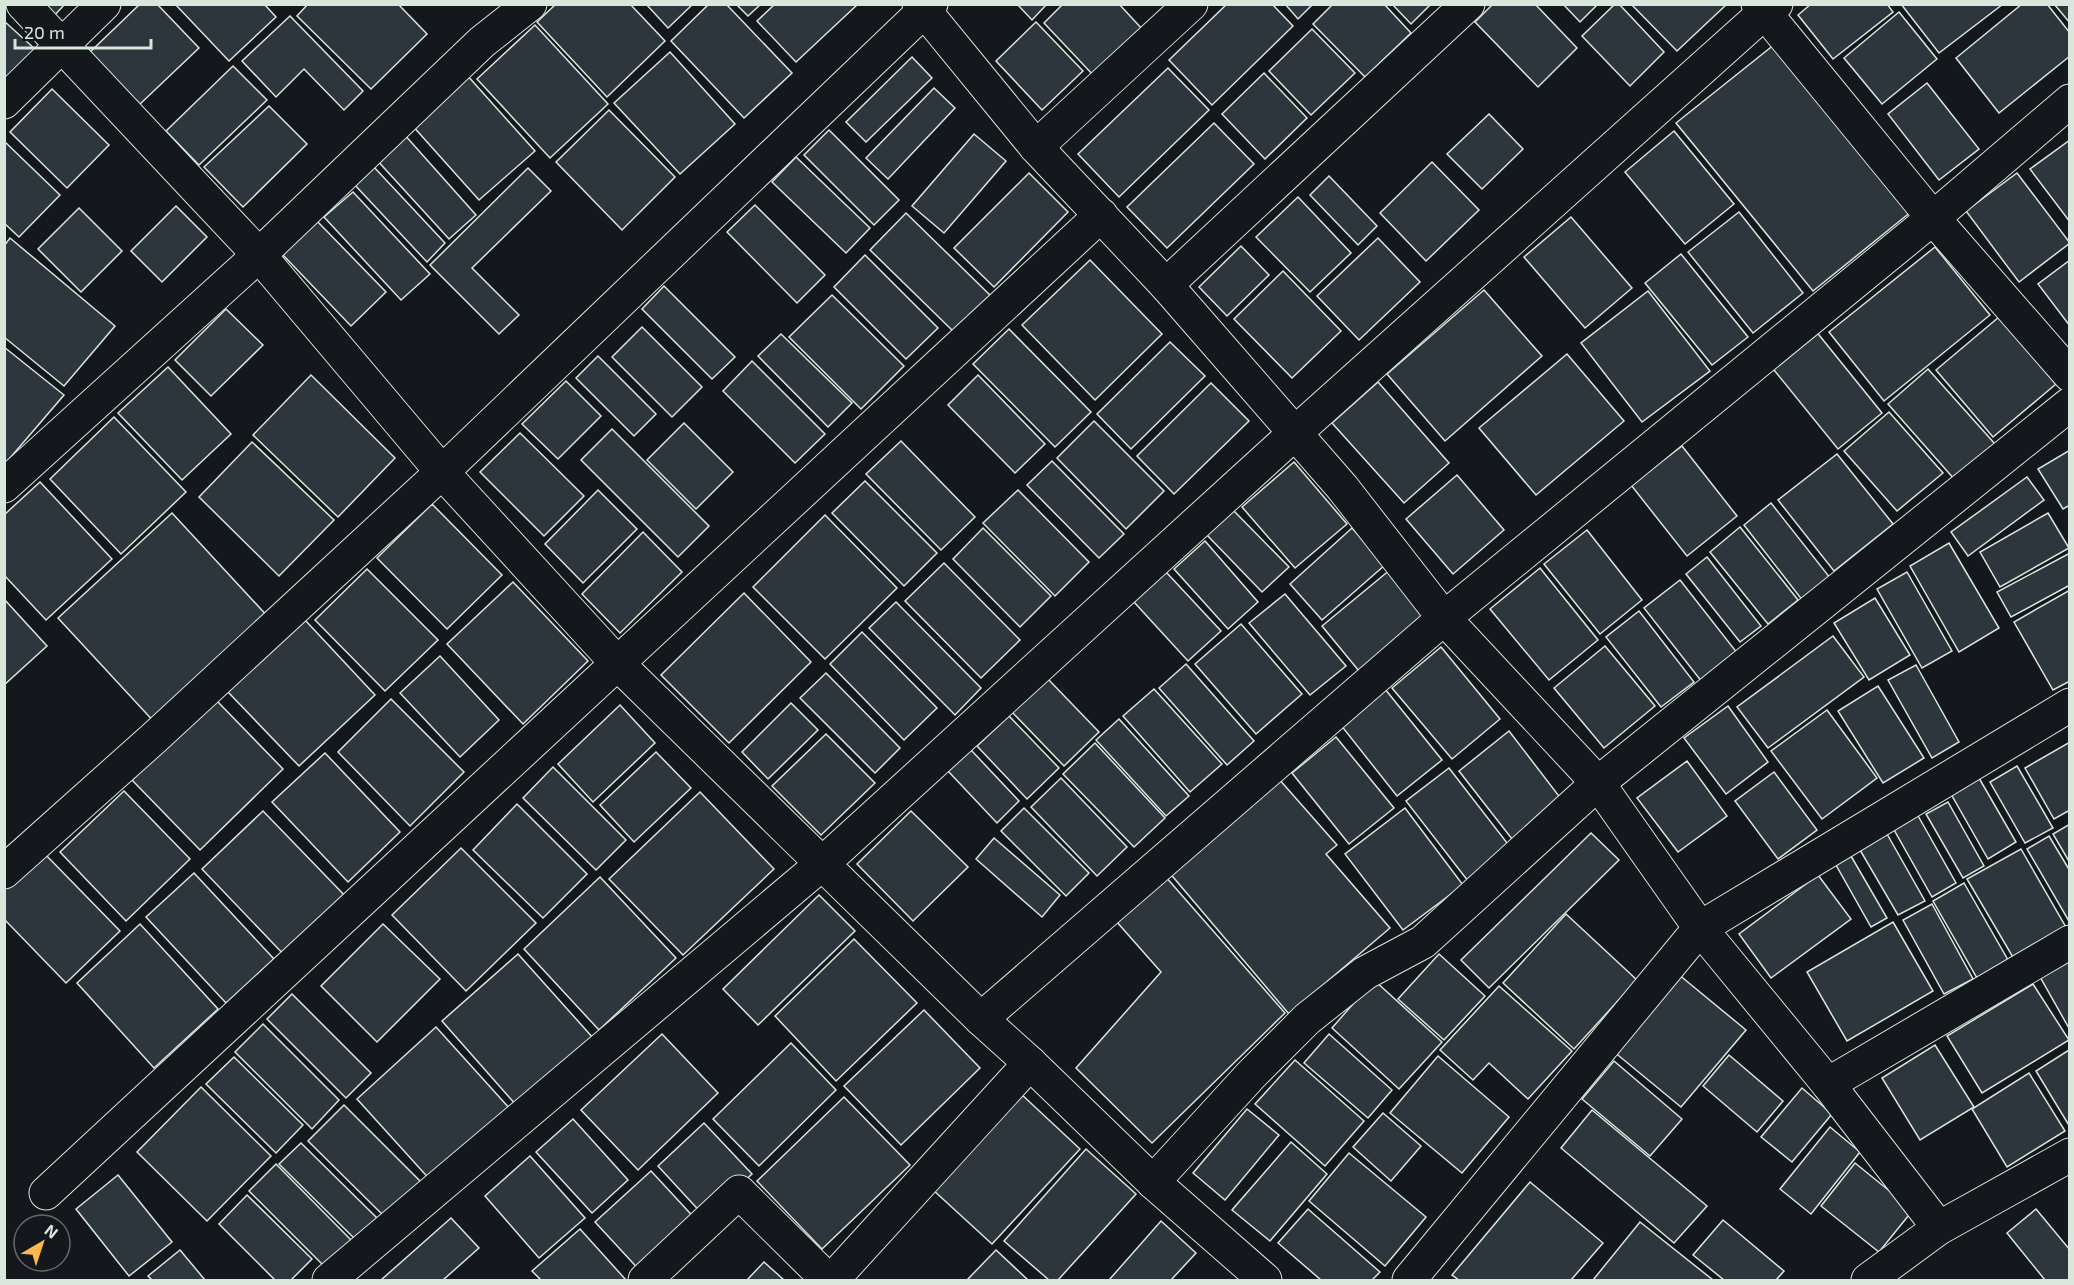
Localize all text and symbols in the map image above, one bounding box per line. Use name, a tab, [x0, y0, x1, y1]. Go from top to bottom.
scale bar	[15, 12, 152, 50]
text: 20 m	[24, 21, 65, 43]
north arrow	[12, 1213, 72, 1273]
text: N	[41, 1220, 62, 1242]

